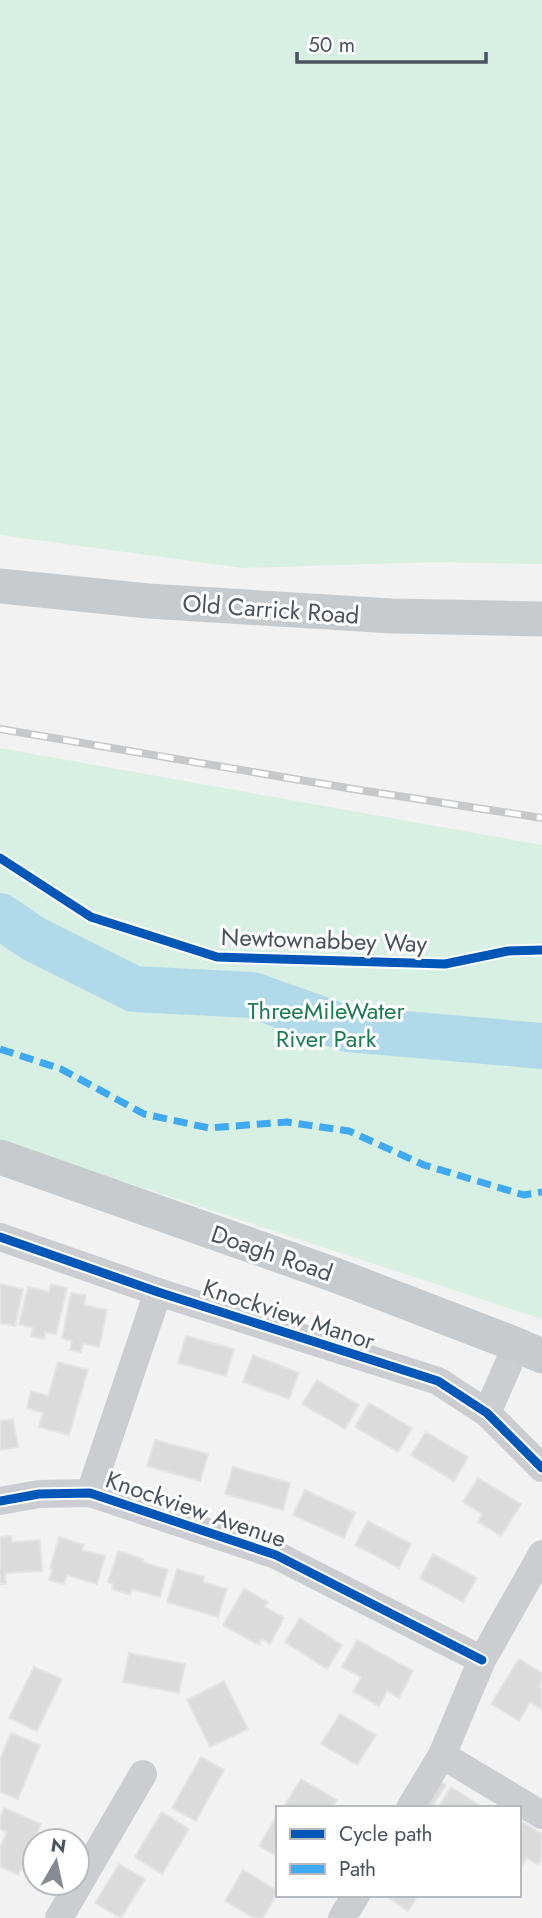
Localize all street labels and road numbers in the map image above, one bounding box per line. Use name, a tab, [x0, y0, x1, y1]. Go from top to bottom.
street label: Old Carrick Road	[181, 585, 361, 633]
street label: Newtownabbey Way	[220, 919, 428, 961]
street label: Doagh Road	[207, 1216, 337, 1290]
street label: Knockview Manor	[199, 1270, 380, 1359]
street label: Knockview Avenue	[101, 1462, 291, 1556]

